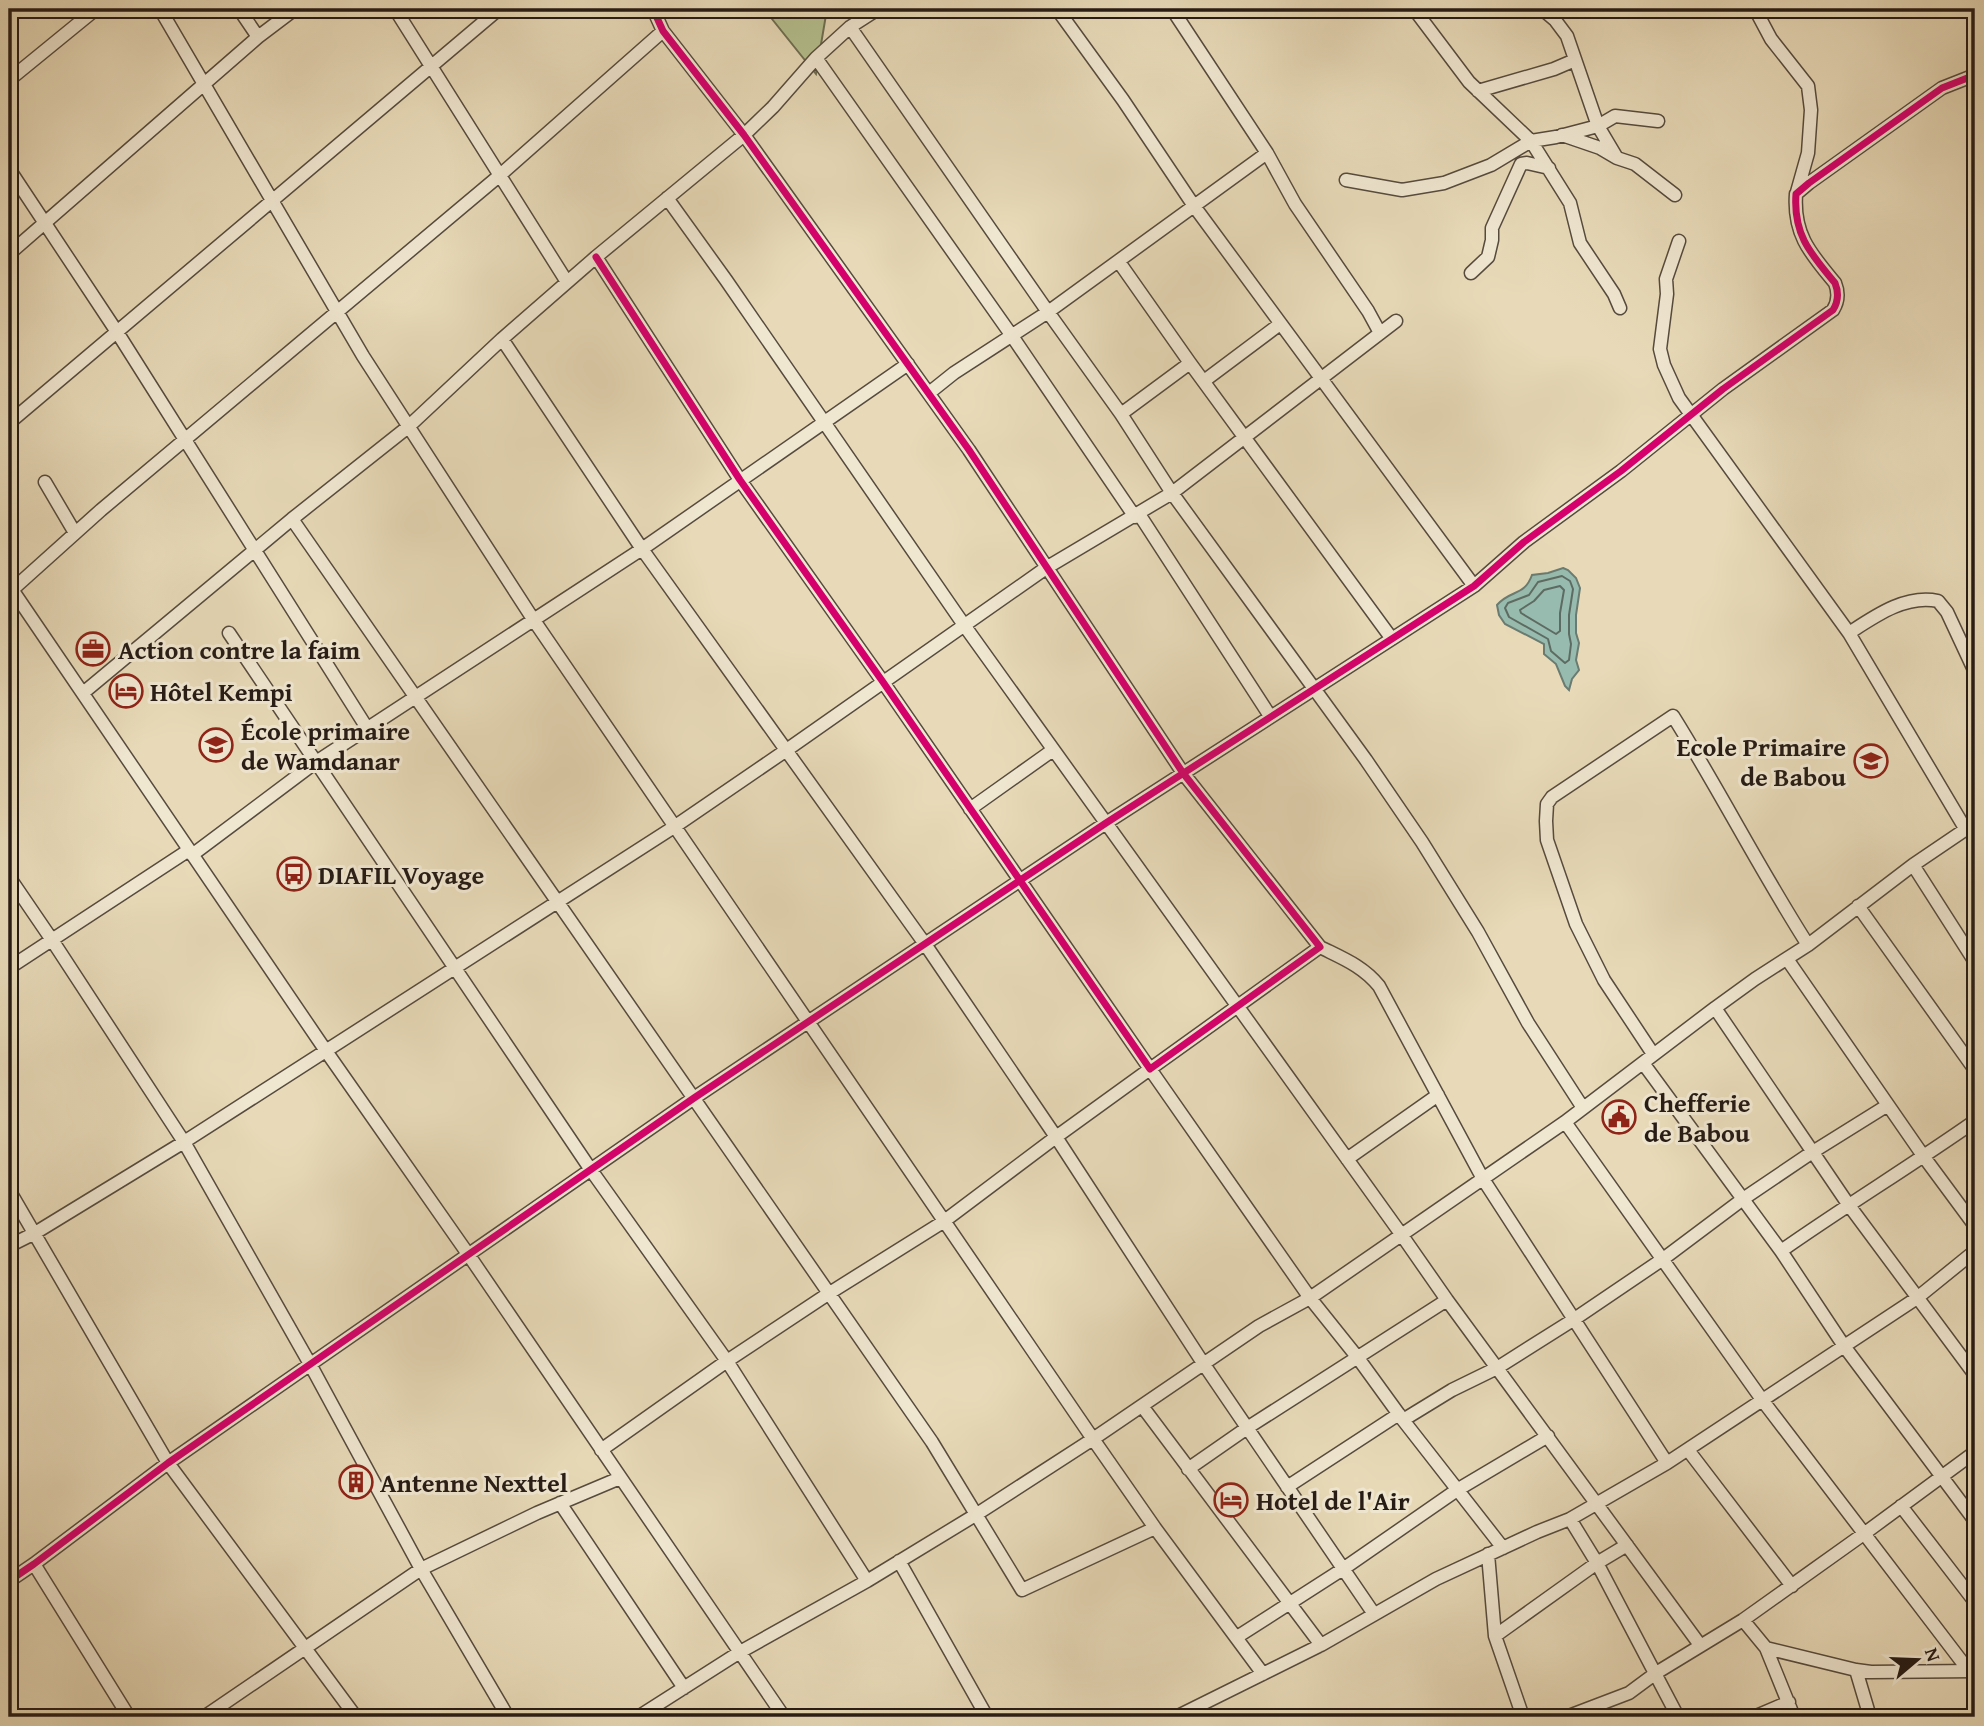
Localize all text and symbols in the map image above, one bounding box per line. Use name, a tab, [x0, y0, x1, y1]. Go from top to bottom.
office icon: Action contre la faim	[74, 630, 112, 668]
place label: Action contre la faim	[118, 630, 361, 669]
hotel icon: Hôtel Kempi	[107, 672, 145, 710]
place label: Hôtel Kempi	[150, 672, 293, 711]
place label: École primaire de Wamdanar	[241, 711, 410, 780]
school or university icon: École primaire de Wamdanar	[197, 726, 235, 764]
place label: Ecole Primaire de Babou	[1677, 727, 1846, 796]
school or university icon: Ecole Primaire de Babou	[1852, 742, 1890, 780]
bus stop icon: DIAFIL Voyage	[275, 855, 313, 893]
place label: DIAFIL Voyage	[318, 855, 484, 894]
place label: Chefferie de Babou	[1644, 1083, 1751, 1152]
public building icon: Chefferie de Babou	[1600, 1098, 1638, 1136]
building icon: Antenne Nexttel	[337, 1463, 375, 1501]
place label: Antenne Nexttel	[380, 1463, 568, 1502]
hotel icon: Hotel de l'Air	[1212, 1481, 1250, 1519]
place label: Hotel de l'Air	[1256, 1481, 1410, 1520]
north arrow	[1882, 1624, 1952, 1694]
text: N	[1918, 1644, 1948, 1665]

